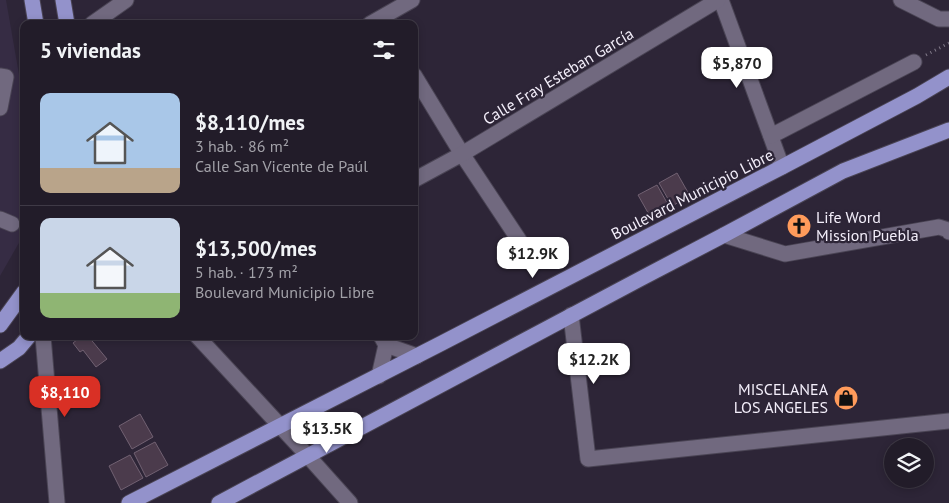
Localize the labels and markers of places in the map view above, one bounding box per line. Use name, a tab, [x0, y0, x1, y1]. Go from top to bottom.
pin: $5,870	[696, 46, 778, 89]
place label: Life Word Mission Puebla	[816, 207, 919, 245]
church icon: Life Word Mission Puebla	[786, 213, 812, 239]
pin: $12.9K	[492, 236, 574, 279]
pin: $12.2K	[553, 342, 635, 385]
pin: $8,110	[24, 376, 106, 418]
place label: MISCELANEA LOS ANGELES	[734, 379, 829, 417]
shop icon: MISCELANEA LOS ANGELES	[833, 385, 859, 411]
pin: $13.5K	[286, 412, 368, 454]

